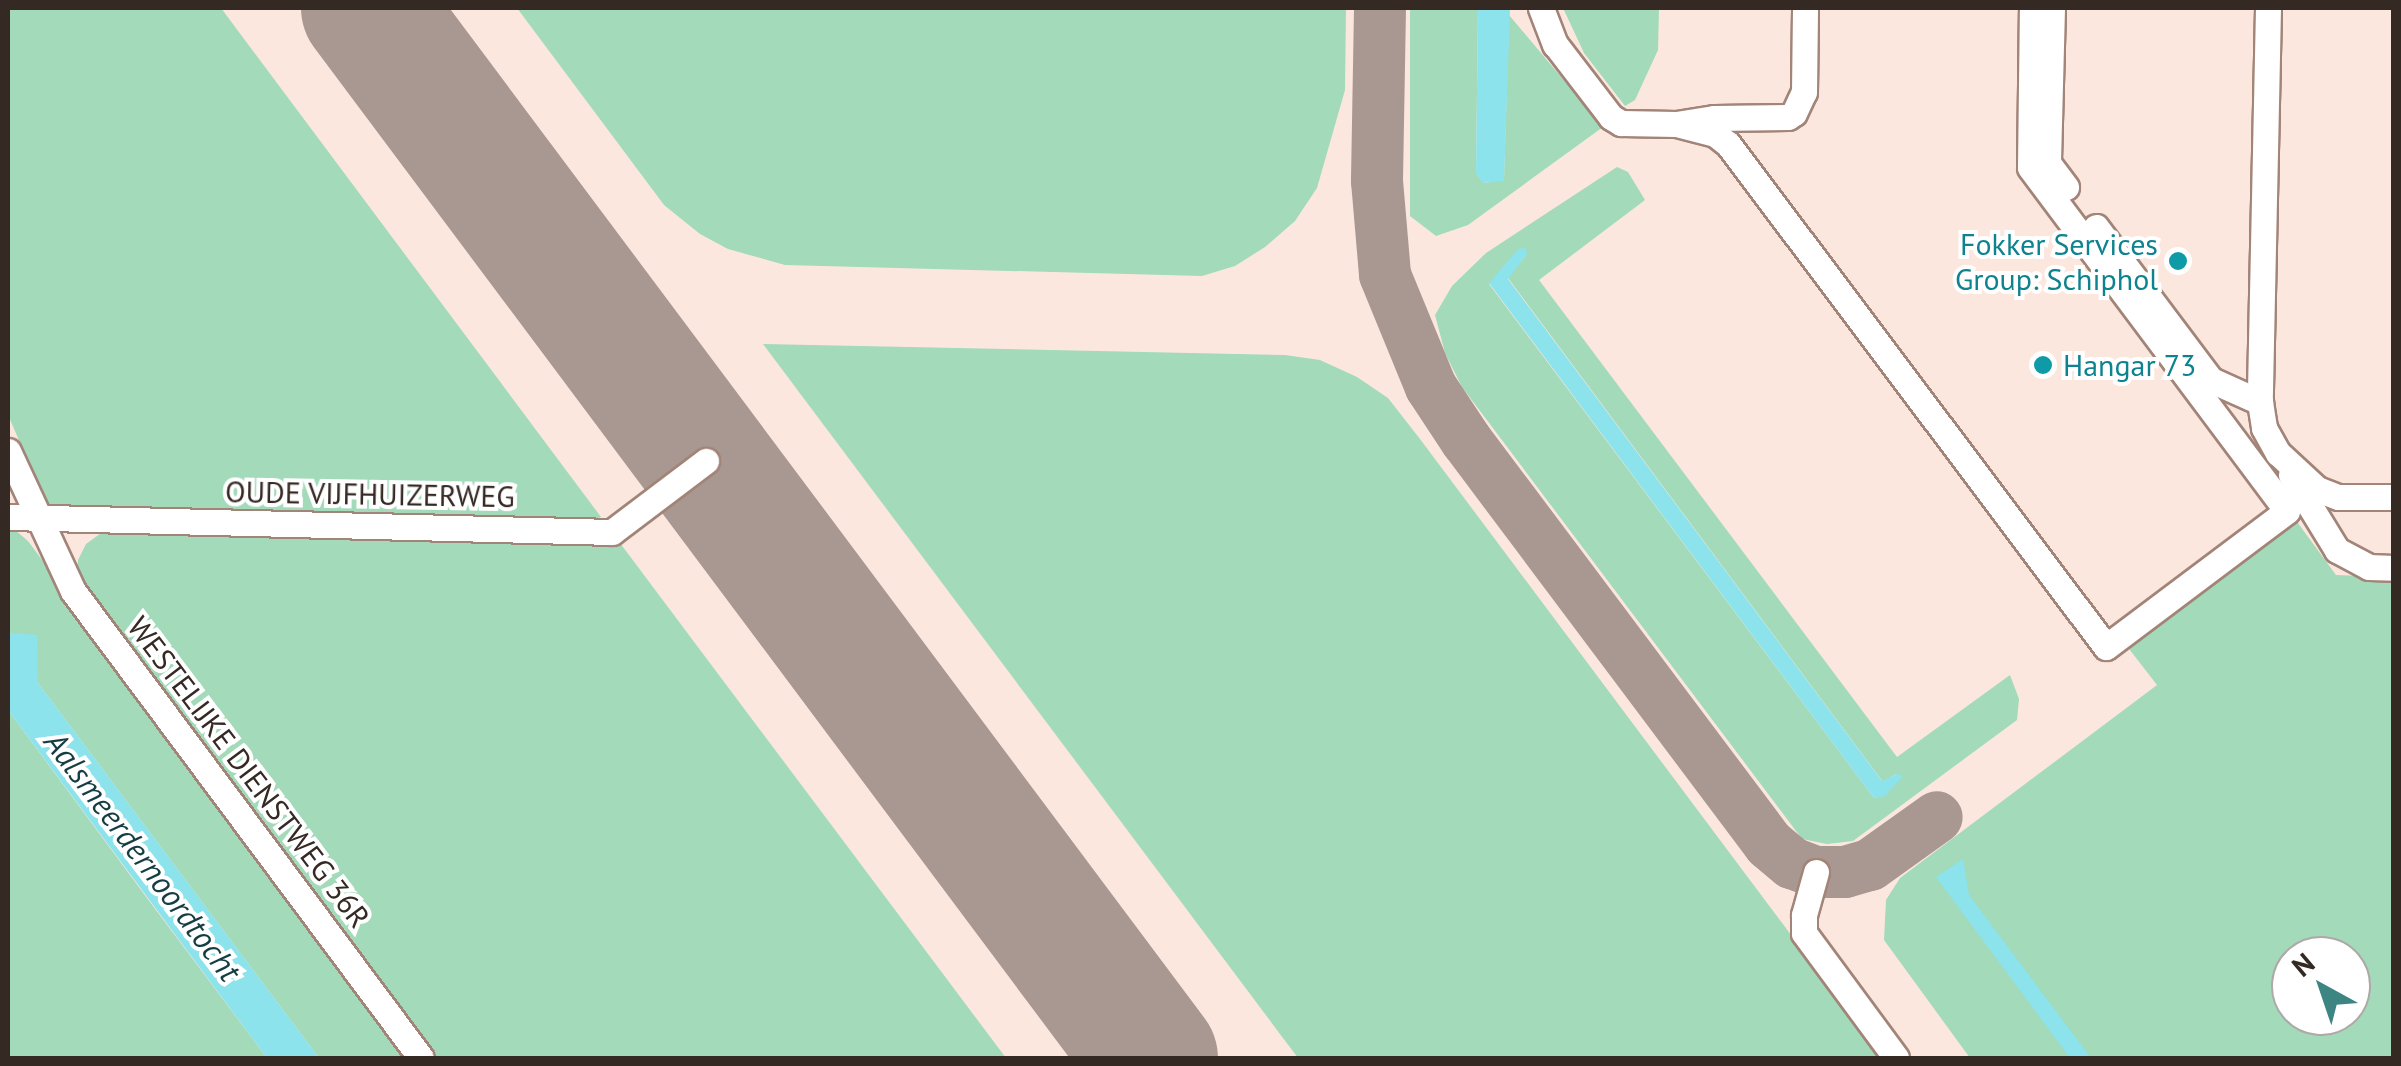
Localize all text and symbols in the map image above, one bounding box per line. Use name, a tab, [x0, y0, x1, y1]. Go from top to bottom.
place label: Fokker Services Group: Schiphol	[1955, 226, 2158, 296]
marker: Fokker Services Group: Schiphol	[2167, 250, 2189, 272]
place label: Hangar 73	[2063, 347, 2196, 383]
marker: Hangar 73	[2032, 354, 2054, 376]
street label: OUDE VIJFHUIZERWEG	[224, 473, 516, 515]
street label: WESTELIJKE DIENSTWEG 36R	[120, 609, 378, 935]
water label: Aalsmeerdernoordtocht	[37, 724, 249, 988]
north arrow	[2271, 936, 2371, 1036]
text: N	[2284, 944, 2322, 984]

